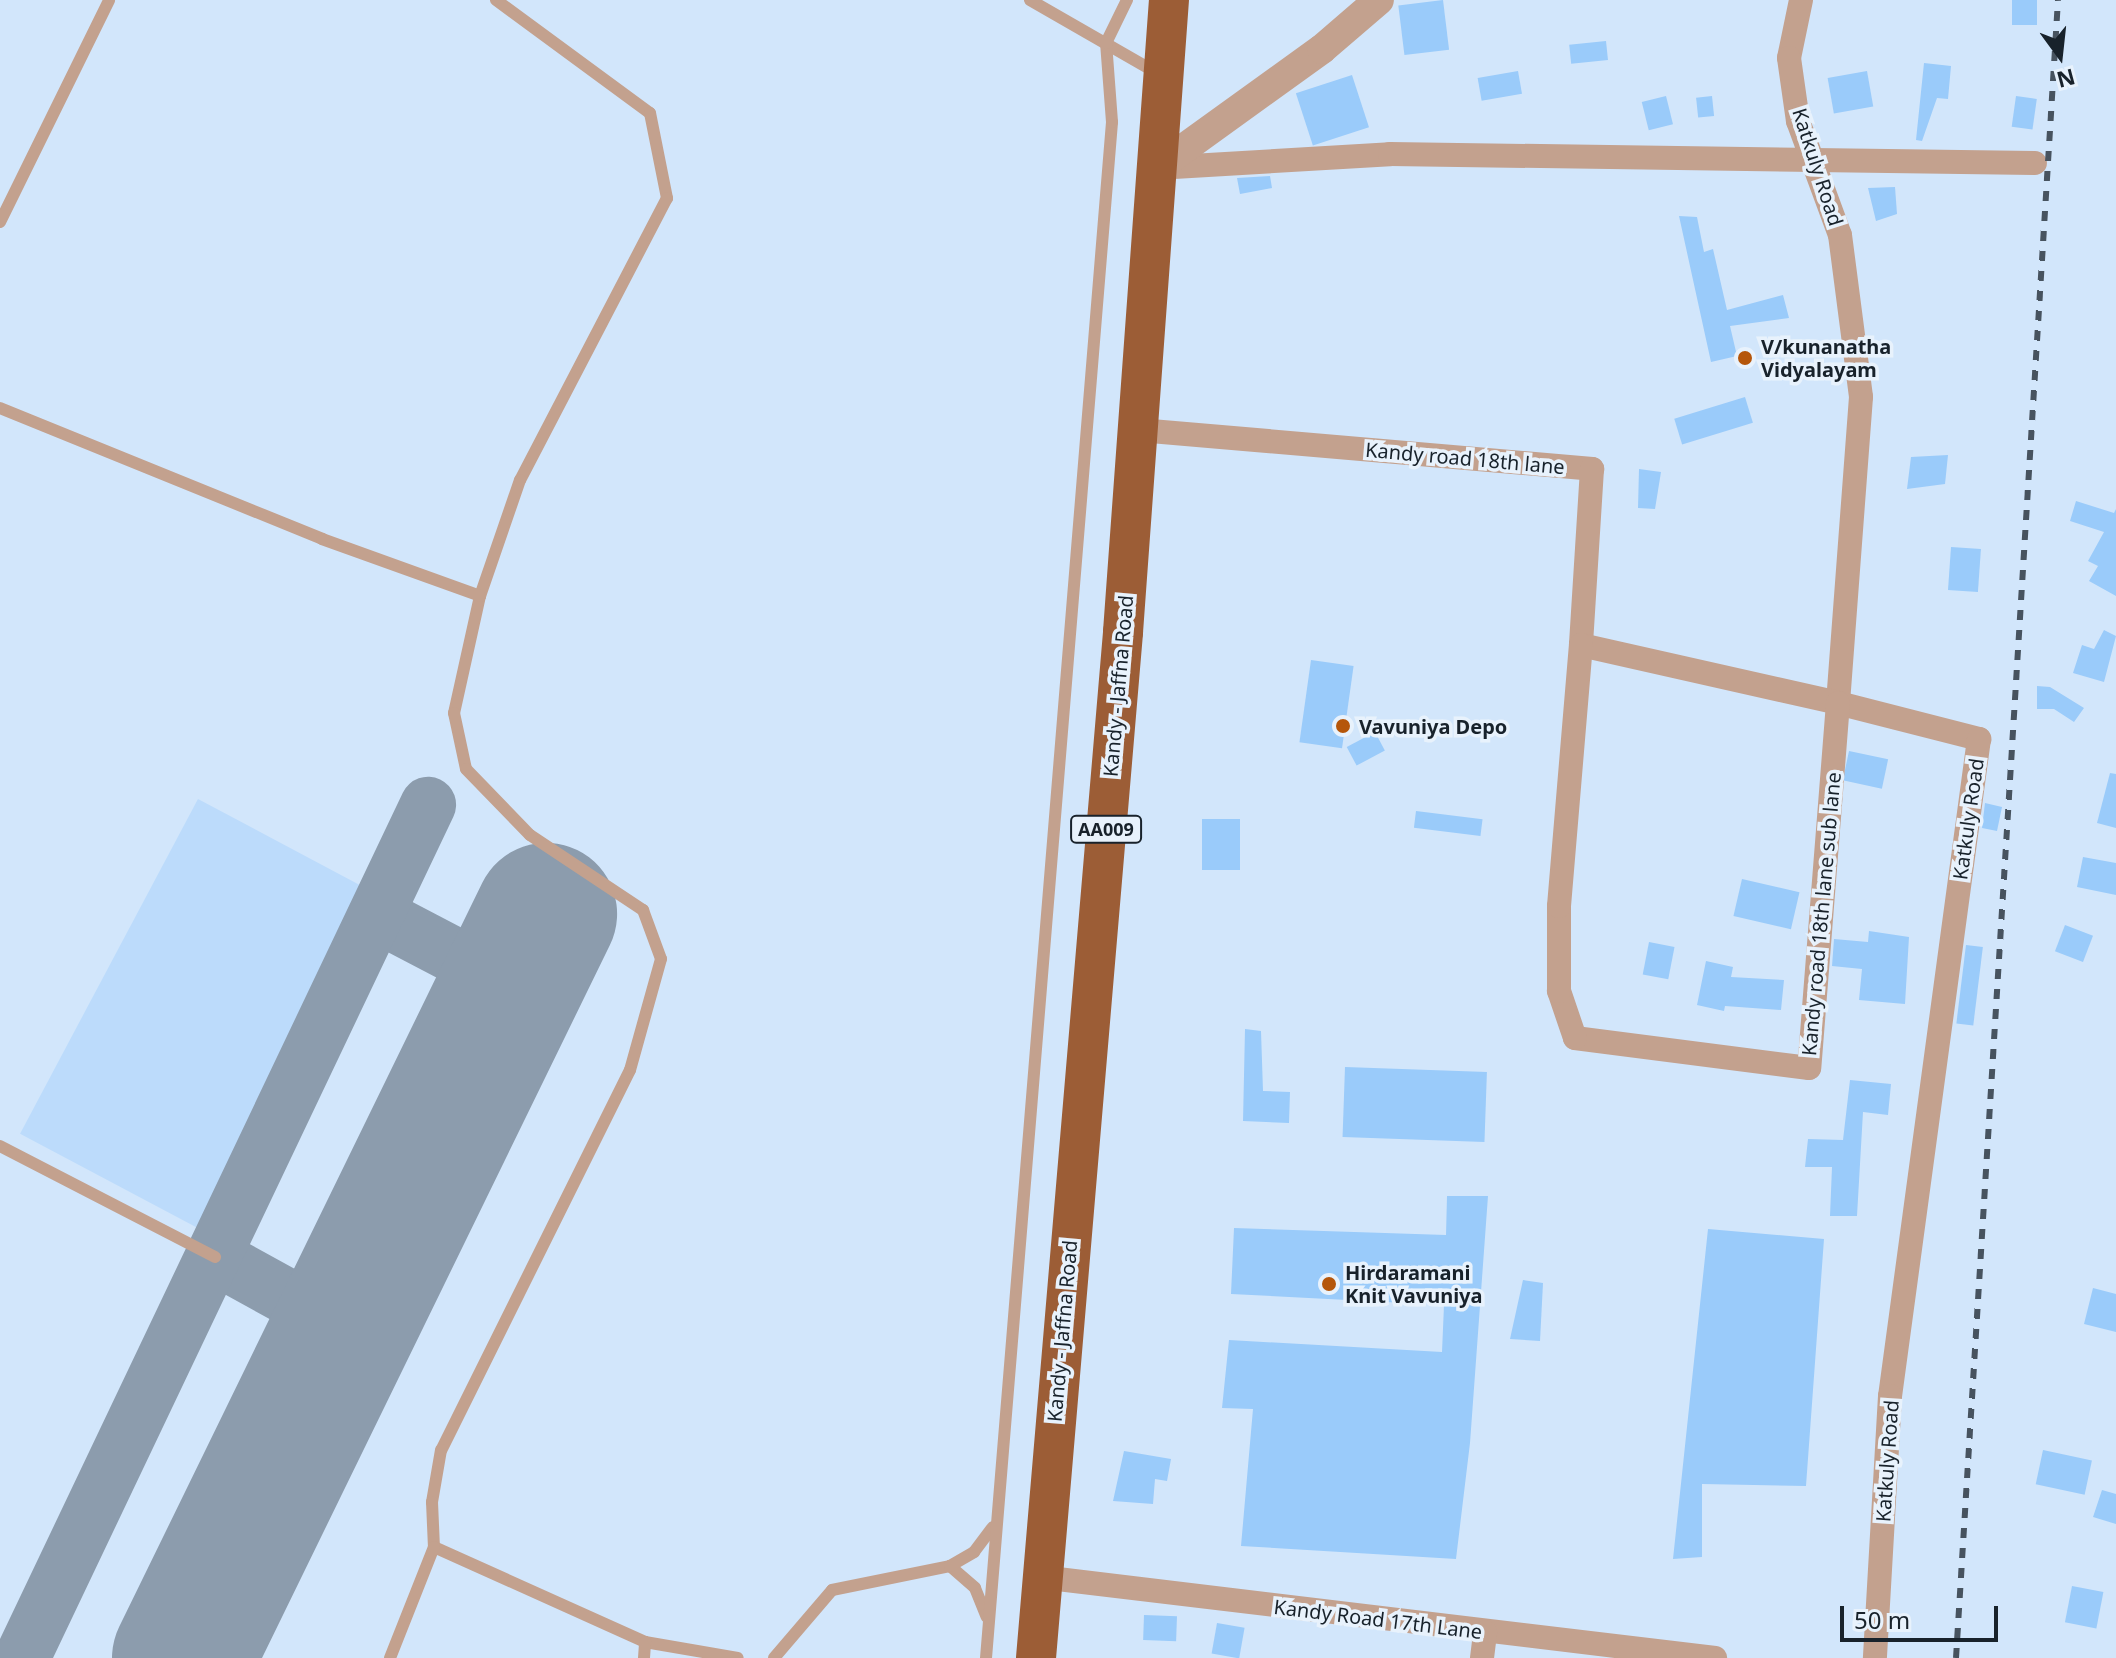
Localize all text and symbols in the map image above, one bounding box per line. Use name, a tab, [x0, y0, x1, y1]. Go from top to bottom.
north arrow	[2020, 16, 2100, 96]
text: N	[2054, 62, 2079, 96]
street label: Katkuly Road	[1788, 105, 1848, 229]
place label: V/kunanatha Vidyalayam	[1761, 334, 1891, 381]
marker: V/kunanatha Vidyalayam	[1736, 349, 1754, 367]
street label: Kandy road 18th lane	[1364, 437, 1566, 479]
street label: Kandy - Jaffna Road	[1098, 594, 1138, 778]
place label: Vavuniya Depo	[1359, 714, 1507, 738]
marker: Vavuniya Depo	[1334, 717, 1352, 735]
street label: Katkuly Road	[1948, 757, 1988, 881]
street label: Kandy road 18th lane sub lane	[1797, 771, 1845, 1057]
road number: AA009	[1070, 815, 1142, 843]
street label: Kandy - Jaffna Road	[1042, 1239, 1082, 1423]
place label: Hirdaramani Knit Vavuniya	[1345, 1260, 1483, 1307]
marker: Hirdaramani Knit Vavuniya	[1320, 1275, 1338, 1293]
street label: Katkuly Road	[1871, 1399, 1903, 1523]
scale bar	[1844, 1590, 2002, 1640]
street label: Kandy Road 17th Lane	[1272, 1594, 1484, 1644]
text: 50 m	[1854, 1603, 1910, 1636]

